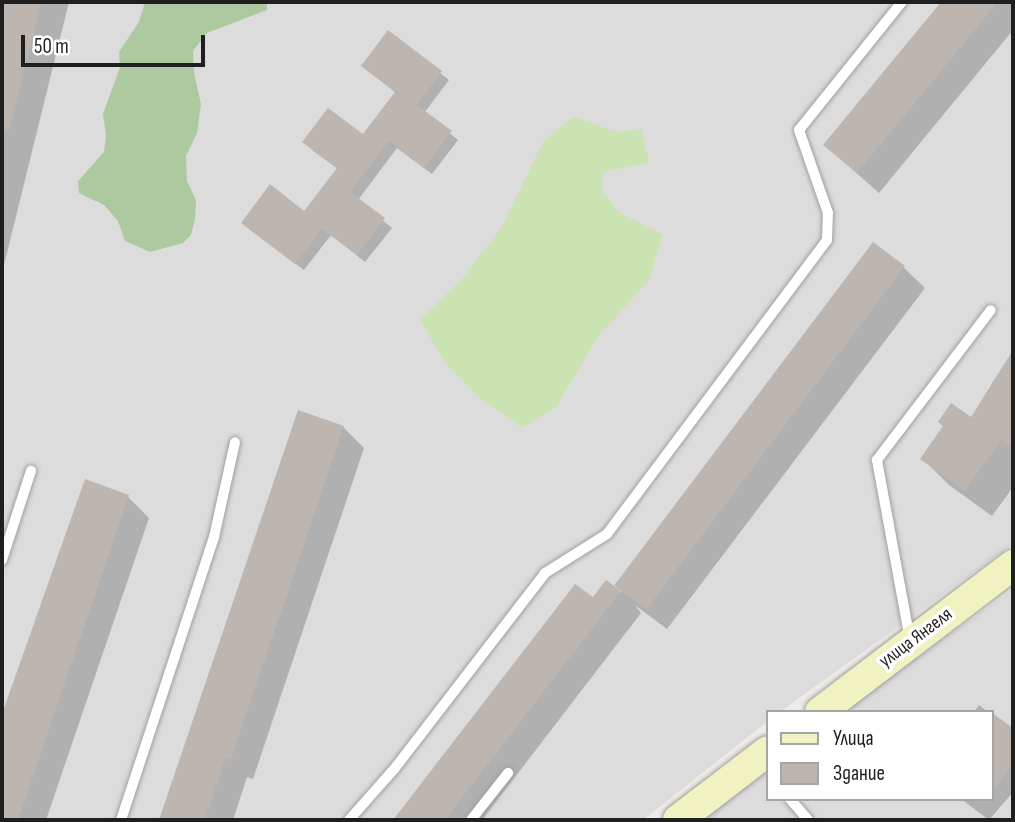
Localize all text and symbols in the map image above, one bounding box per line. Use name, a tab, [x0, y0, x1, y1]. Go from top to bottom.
scale bar	[24, 21, 208, 65]
text: 50 m	[34, 34, 69, 59]
street label: улица Янгеля	[875, 603, 957, 673]
legend	[766, 710, 994, 801]
text: Улица	[833, 726, 874, 751]
text: Здание	[833, 761, 885, 786]

